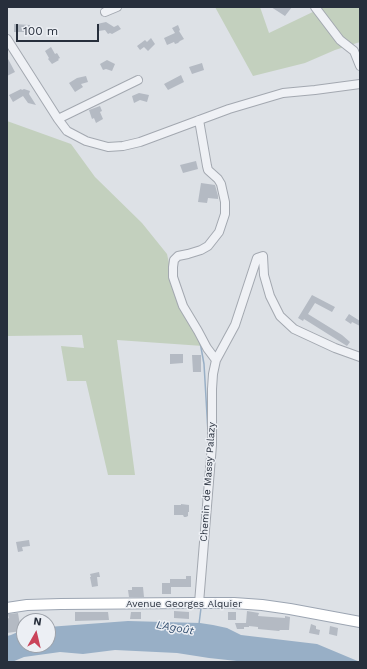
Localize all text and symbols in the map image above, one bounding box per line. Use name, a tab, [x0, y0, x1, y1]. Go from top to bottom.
scale bar	[18, 16, 101, 42]
text: 100 m	[23, 24, 58, 38]
street label: Chemin de Massy Palazy	[198, 422, 218, 542]
street label: Avenue Georges Alquier	[126, 598, 242, 610]
north arrow	[16, 613, 56, 653]
text: N	[33, 615, 43, 629]
water label: L'Agoût	[155, 618, 195, 638]

